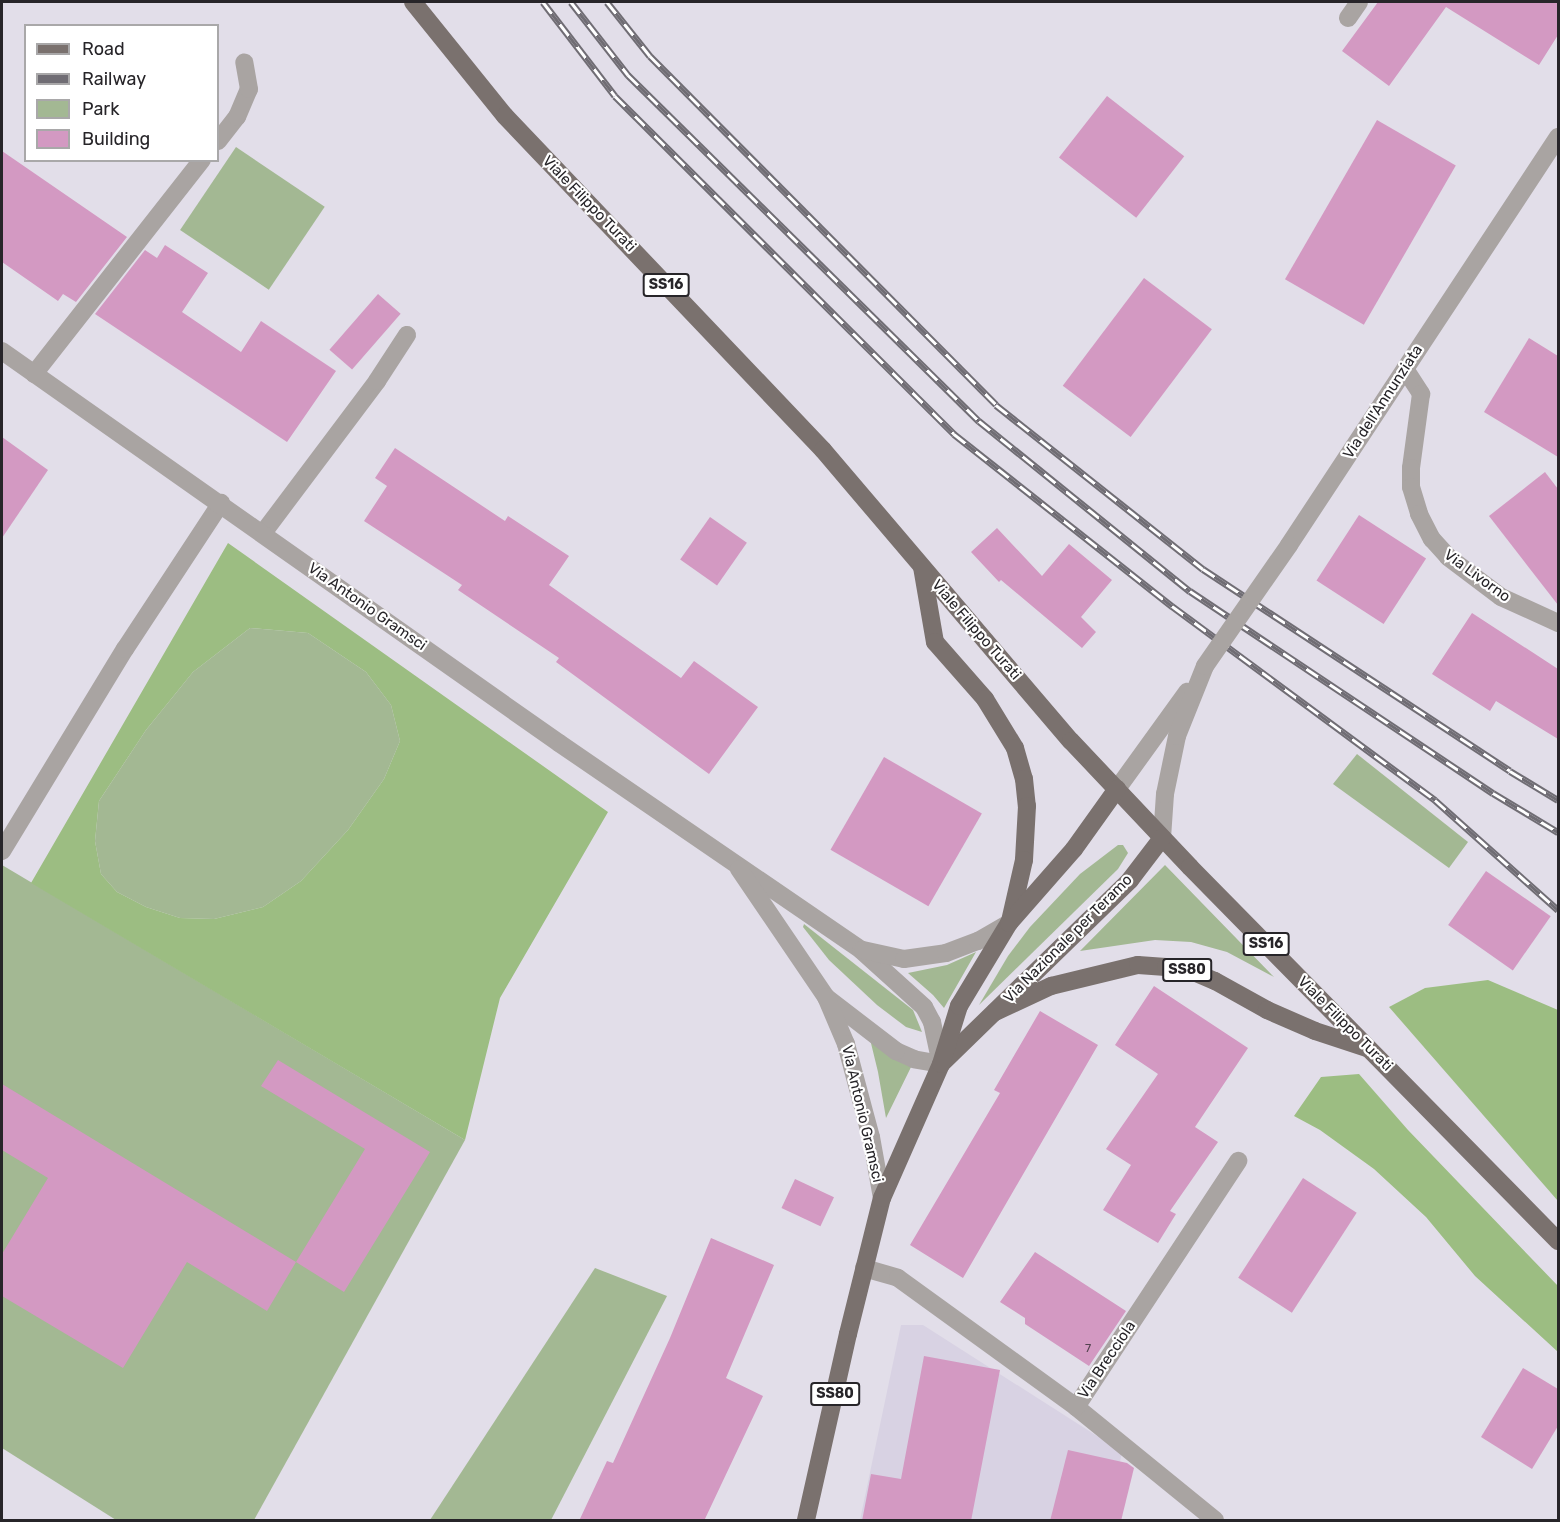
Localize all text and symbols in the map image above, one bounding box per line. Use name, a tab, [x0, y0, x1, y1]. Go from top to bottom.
legend	[24, 24, 219, 162]
text: Road	[82, 38, 125, 60]
text: Railway	[82, 68, 146, 90]
text: Park	[82, 98, 119, 120]
text: Building	[82, 128, 150, 150]
street label: Viale Filippo Turati	[538, 152, 640, 256]
road number: SS16	[642, 274, 690, 296]
street label: Via dell'Annunziata	[1339, 342, 1427, 462]
street label: Via Livorno	[1440, 546, 1514, 606]
street label: Via Antonio Gramsci	[304, 559, 430, 655]
street label: Viale Filippo Turati	[928, 576, 1024, 684]
street label: Via Nazionale per Teramo	[1000, 871, 1136, 1007]
road number: SS16	[1242, 933, 1290, 955]
road number: SS80	[1162, 959, 1212, 981]
street label: Viale Filippo Turati	[1294, 973, 1396, 1075]
street label: Via Antonio Gramsci	[837, 1043, 887, 1185]
street label: Via Brecciola	[1074, 1318, 1140, 1402]
house number: 7	[1085, 1342, 1091, 1356]
road number: SS80	[810, 1383, 860, 1405]

